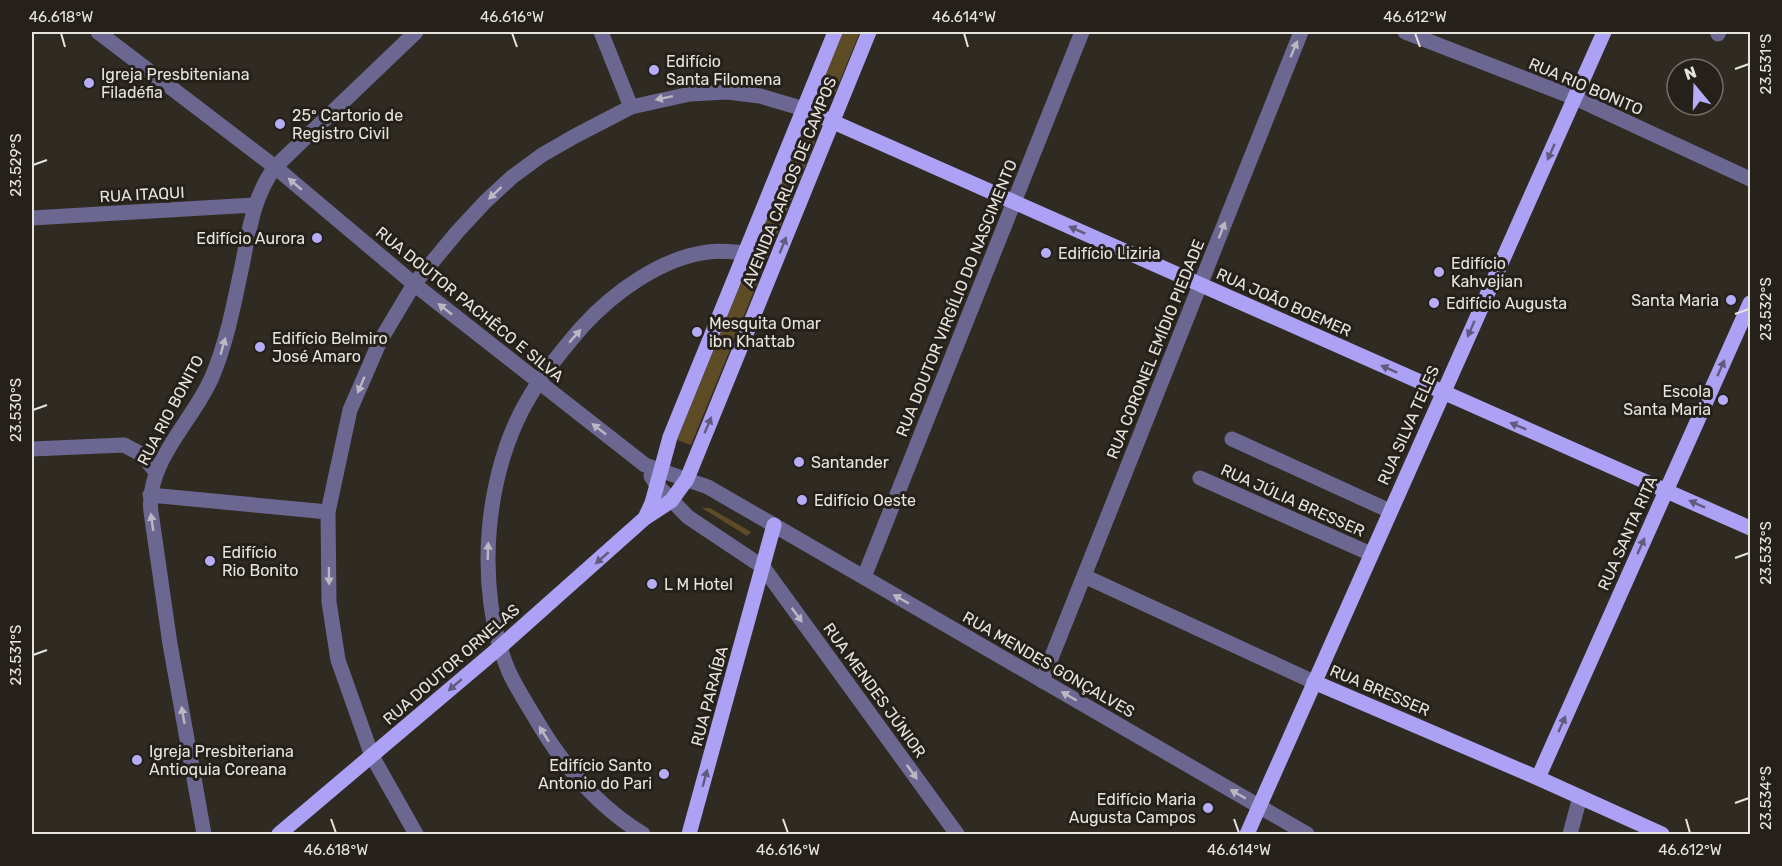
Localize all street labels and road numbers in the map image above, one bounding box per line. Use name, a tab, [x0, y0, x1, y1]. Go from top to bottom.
street label: RUA RIO BONITO	[1526, 54, 1646, 119]
street label: AVENIDA CARLOS DE CAMPOS	[738, 74, 841, 290]
street label: RUA DOUTOR VIRGÍLIO DO NASCIMENTO	[892, 157, 1021, 439]
street label: RUA ITAQUI	[99, 183, 185, 206]
street label: RUA DOUTOR PACHÊCO E SILVA	[372, 223, 568, 386]
street label: RUA CORONEL EMÍDIO PIEDADE	[1103, 237, 1208, 462]
street label: RUA JOÃO BOEMER	[1213, 264, 1354, 341]
street label: RUA RIO BONITO	[133, 352, 208, 469]
street label: RUA SILVA TELES	[1374, 363, 1443, 488]
street label: RUA JÚLIA BRESSER	[1218, 459, 1368, 541]
street label: RUA SANTA RITA	[1594, 473, 1661, 593]
street label: RUA DOUTOR ORNELAS	[379, 600, 524, 729]
street label: RUA MENDES GONÇALVES	[959, 607, 1138, 722]
street label: RUA MENDES JÚNIOR	[819, 619, 931, 761]
street label: RUA PARAÍBA	[687, 644, 732, 748]
street label: RUA BRESSER	[1327, 661, 1433, 720]

